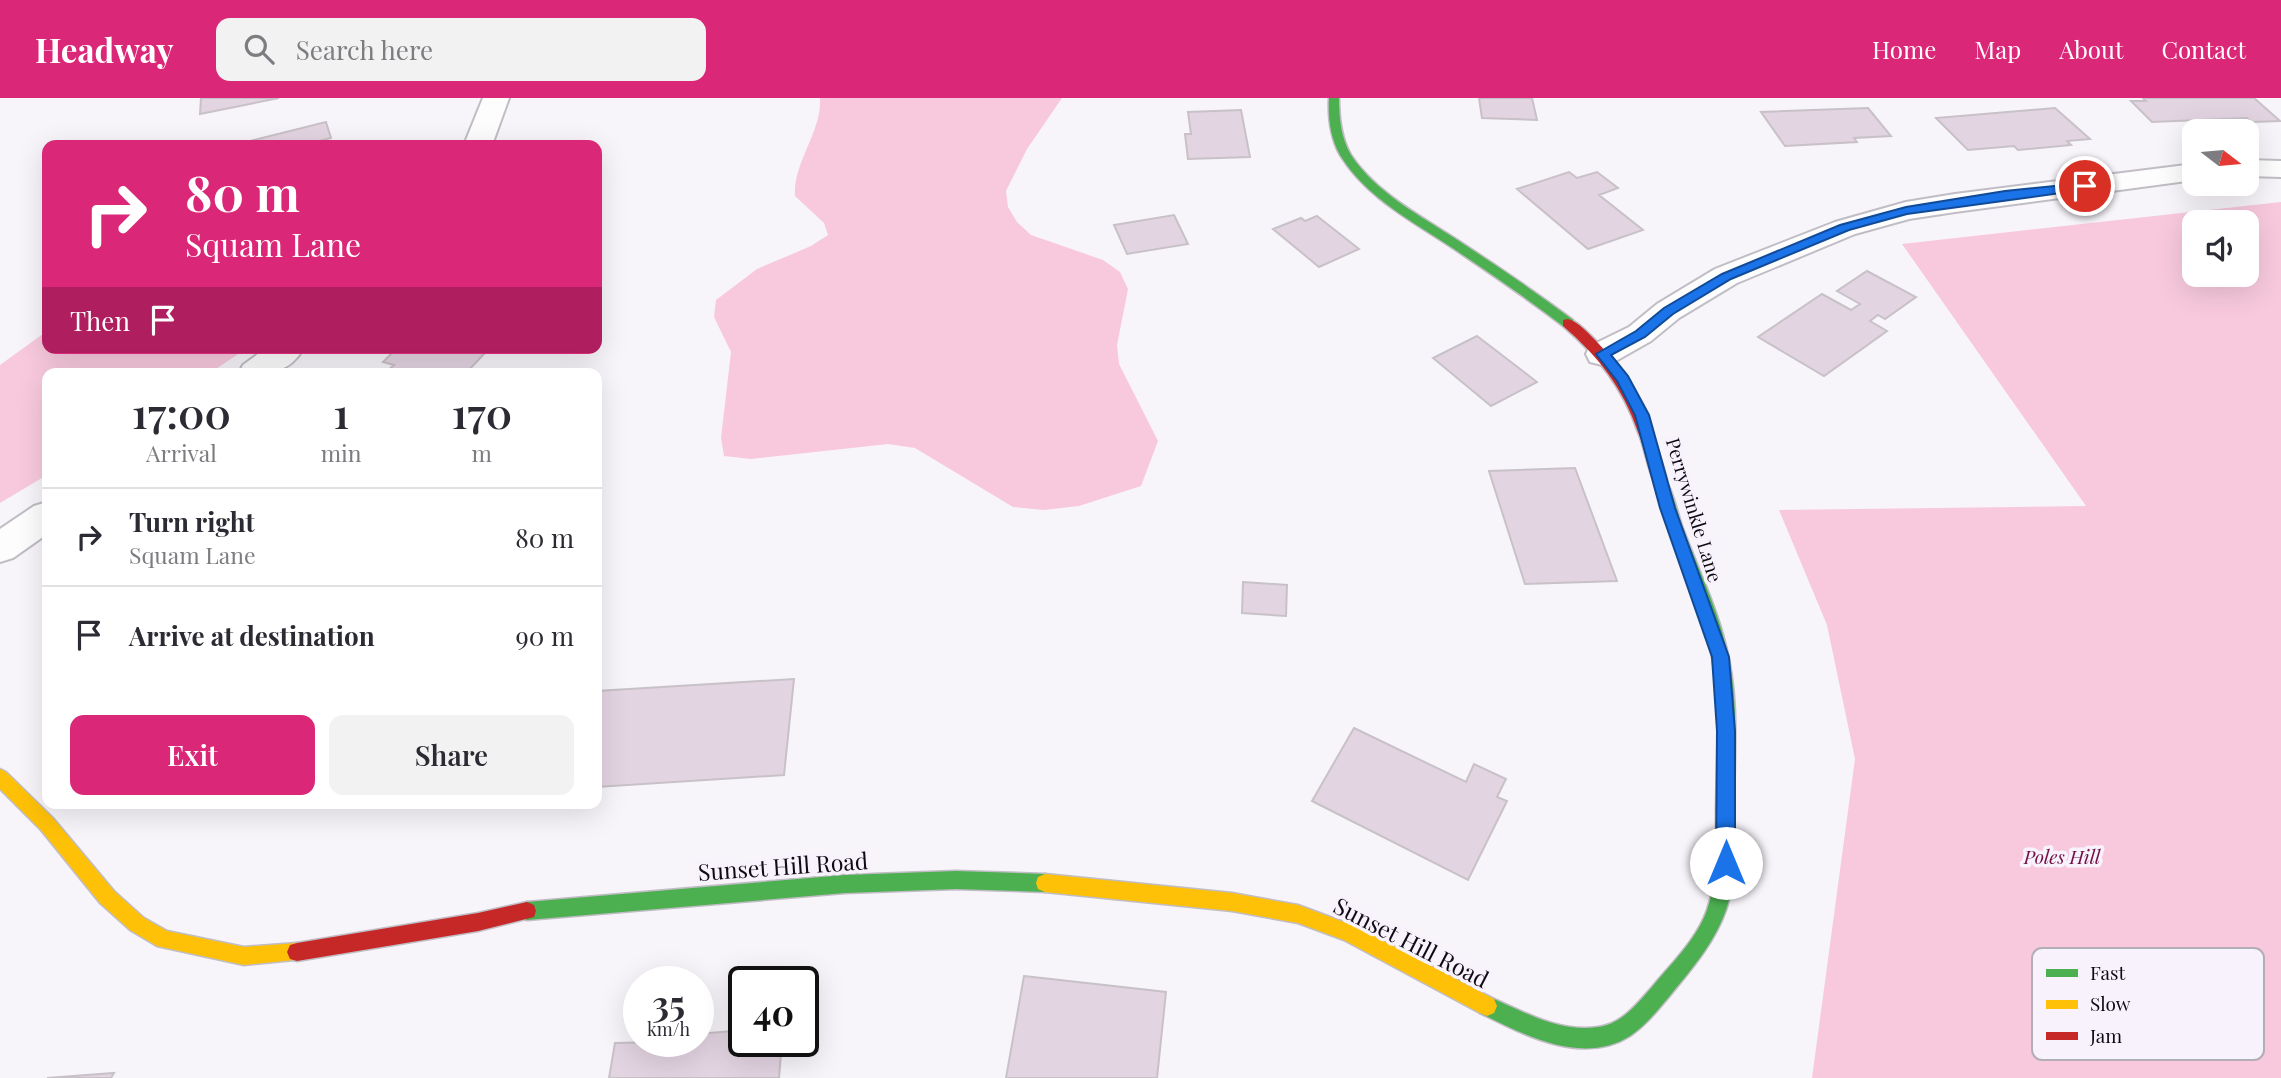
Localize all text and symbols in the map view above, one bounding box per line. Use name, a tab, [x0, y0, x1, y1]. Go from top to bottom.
search box	[216, 18, 706, 81]
text: Headway	[35, 27, 174, 71]
icon: search	[240, 30, 278, 68]
text: Search here	[296, 32, 433, 67]
text: Home	[1872, 33, 1936, 65]
text: Map	[1974, 33, 2021, 65]
text: About	[2059, 33, 2123, 65]
text: Contact	[2161, 33, 2246, 65]
north arrow	[2182, 119, 2259, 196]
map controls	[2182, 119, 2259, 287]
pin	[2055, 156, 2115, 216]
text: 80 m	[185, 159, 300, 224]
icon: arrive	[2066, 167, 2104, 205]
icon: right	[70, 168, 161, 259]
button: sound	[2182, 210, 2259, 287]
text: Squam Lane	[185, 222, 361, 265]
icon: arrive	[144, 301, 182, 339]
text: Then	[70, 303, 130, 338]
text: 17:00	[132, 384, 231, 440]
text: 1	[333, 384, 349, 440]
text: 170	[451, 384, 512, 440]
street label: Perrywinkle Lane	[1661, 434, 1729, 585]
text: Arrival	[146, 437, 217, 468]
text: min	[321, 437, 362, 468]
text: m	[472, 437, 492, 468]
text: Turn right	[129, 504, 255, 539]
icon: right	[70, 518, 108, 556]
text: 80 m	[515, 520, 574, 555]
text: Squam Lane	[129, 539, 256, 570]
icon: arrive	[70, 616, 108, 654]
text: Arrive at destination	[129, 618, 375, 653]
text: 90 m	[516, 618, 574, 653]
button: Exit	[70, 715, 315, 795]
button: Share	[329, 715, 574, 795]
position arrow	[1689, 826, 1763, 900]
park label: Poles Hill	[2023, 843, 2101, 869]
street label: Sunset Hill Road	[697, 844, 869, 887]
street label: Sunset Hill Road	[1329, 889, 1495, 994]
legend	[2032, 948, 2264, 1060]
text: Fast	[2090, 959, 2126, 985]
speed limit sign: 40	[728, 966, 819, 1057]
text: 35	[652, 979, 685, 1026]
text: Slow	[2090, 990, 2131, 1016]
text: km/h	[647, 1017, 690, 1041]
text: Jam	[2089, 1022, 2122, 1048]

